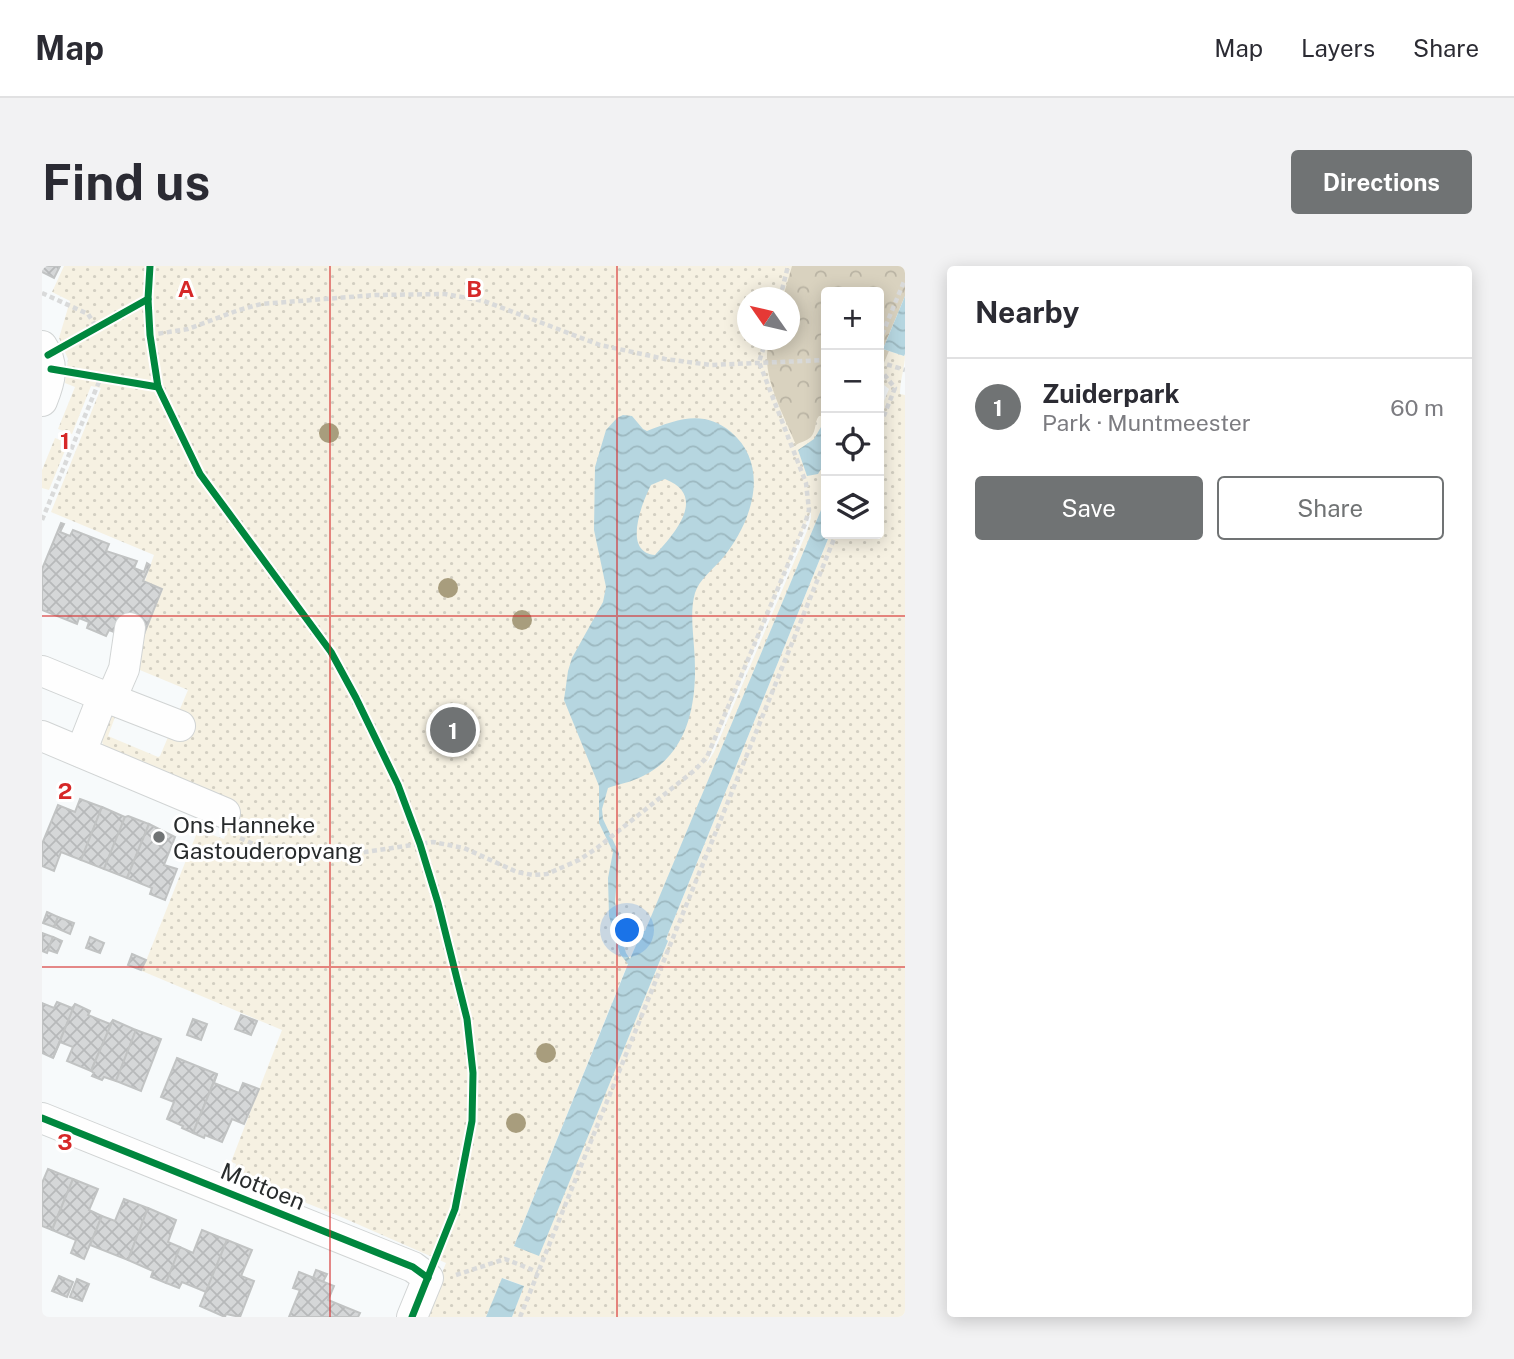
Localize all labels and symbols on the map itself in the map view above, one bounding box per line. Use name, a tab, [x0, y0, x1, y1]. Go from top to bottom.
text: A	[178, 275, 195, 302]
text: B	[466, 275, 482, 302]
north arrow	[737, 287, 800, 350]
text: 1	[60, 427, 70, 454]
pin: 1	[430, 704, 476, 756]
text: 2	[58, 777, 72, 804]
place label: Ons Hanneke Gastouderopvang	[173, 811, 362, 864]
marker: Ons Hanneke Gastouderopvang	[151, 829, 167, 845]
your location	[610, 913, 644, 947]
text: 3	[57, 1128, 73, 1155]
street label: Mottoen	[217, 1157, 309, 1215]

